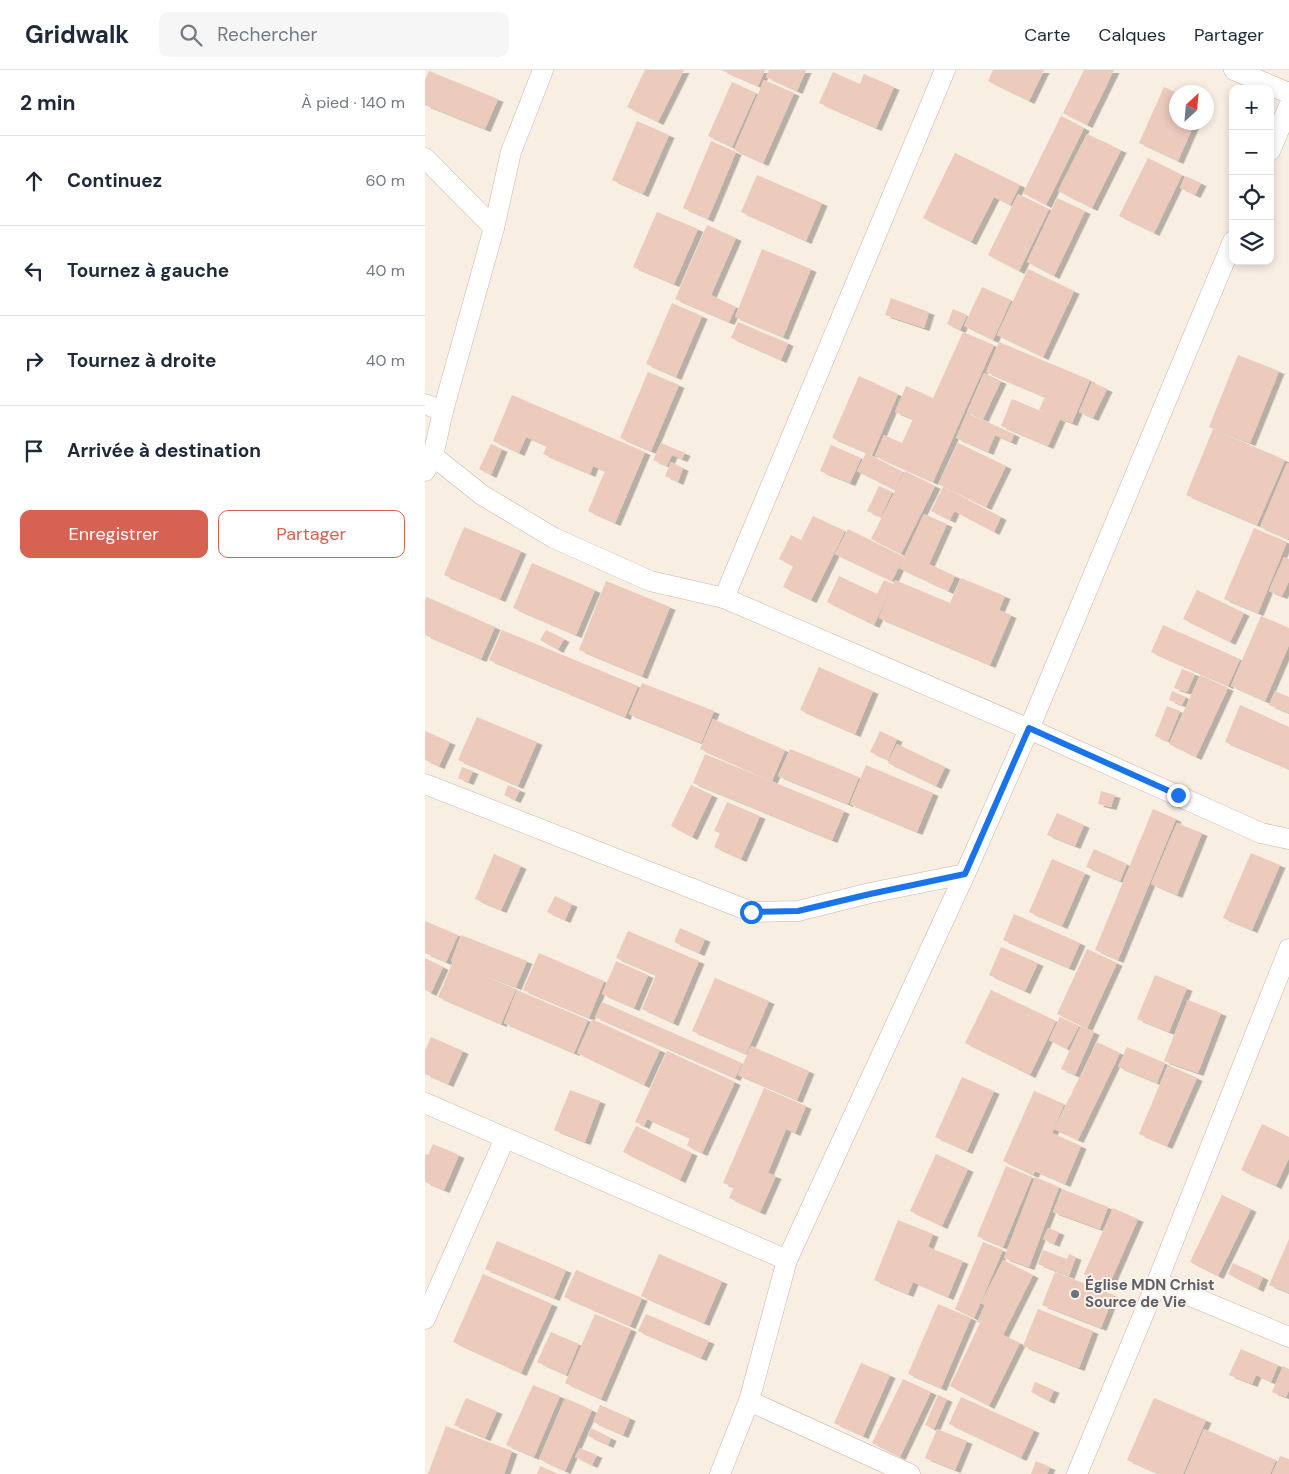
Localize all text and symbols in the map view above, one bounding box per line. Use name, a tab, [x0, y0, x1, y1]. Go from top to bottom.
search box	[159, 12, 509, 57]
text: Gridwalk	[25, 19, 129, 50]
icon: search	[177, 21, 205, 49]
text: Rechercher	[217, 22, 318, 47]
text: Carte	[1024, 23, 1071, 47]
text: Calques	[1099, 23, 1166, 47]
text: Partager	[1194, 23, 1264, 47]
north arrow	[1169, 85, 1214, 130]
map controls	[1229, 85, 1274, 265]
button: +	[1229, 85, 1274, 130]
text: 2 min	[20, 89, 76, 117]
text: À pied · 140 m	[301, 92, 405, 113]
button: −	[1229, 130, 1274, 175]
icon: ahead	[20, 167, 48, 195]
text: Continuez	[67, 168, 162, 193]
text: 60 m	[365, 170, 405, 191]
button: locate	[1229, 175, 1274, 220]
button: layers	[1229, 220, 1274, 265]
icon: left	[20, 257, 48, 285]
text: Tournez à gauche	[67, 258, 229, 283]
text: 40 m	[366, 260, 405, 281]
icon: right	[20, 347, 48, 375]
text: Tournez à droite	[67, 348, 217, 373]
text: 40 m	[366, 350, 405, 371]
icon: arrive	[20, 437, 48, 465]
text: Arrivée à destination	[67, 438, 261, 463]
button: Enregistrer	[20, 510, 208, 558]
button: Partager	[218, 510, 405, 558]
route end	[1167, 784, 1190, 807]
route start	[740, 901, 763, 924]
place label: Église MDN Crhist Source de Vie	[1085, 1275, 1215, 1312]
marker: Église MDN Crhist Source de Vie	[1069, 1288, 1081, 1300]

